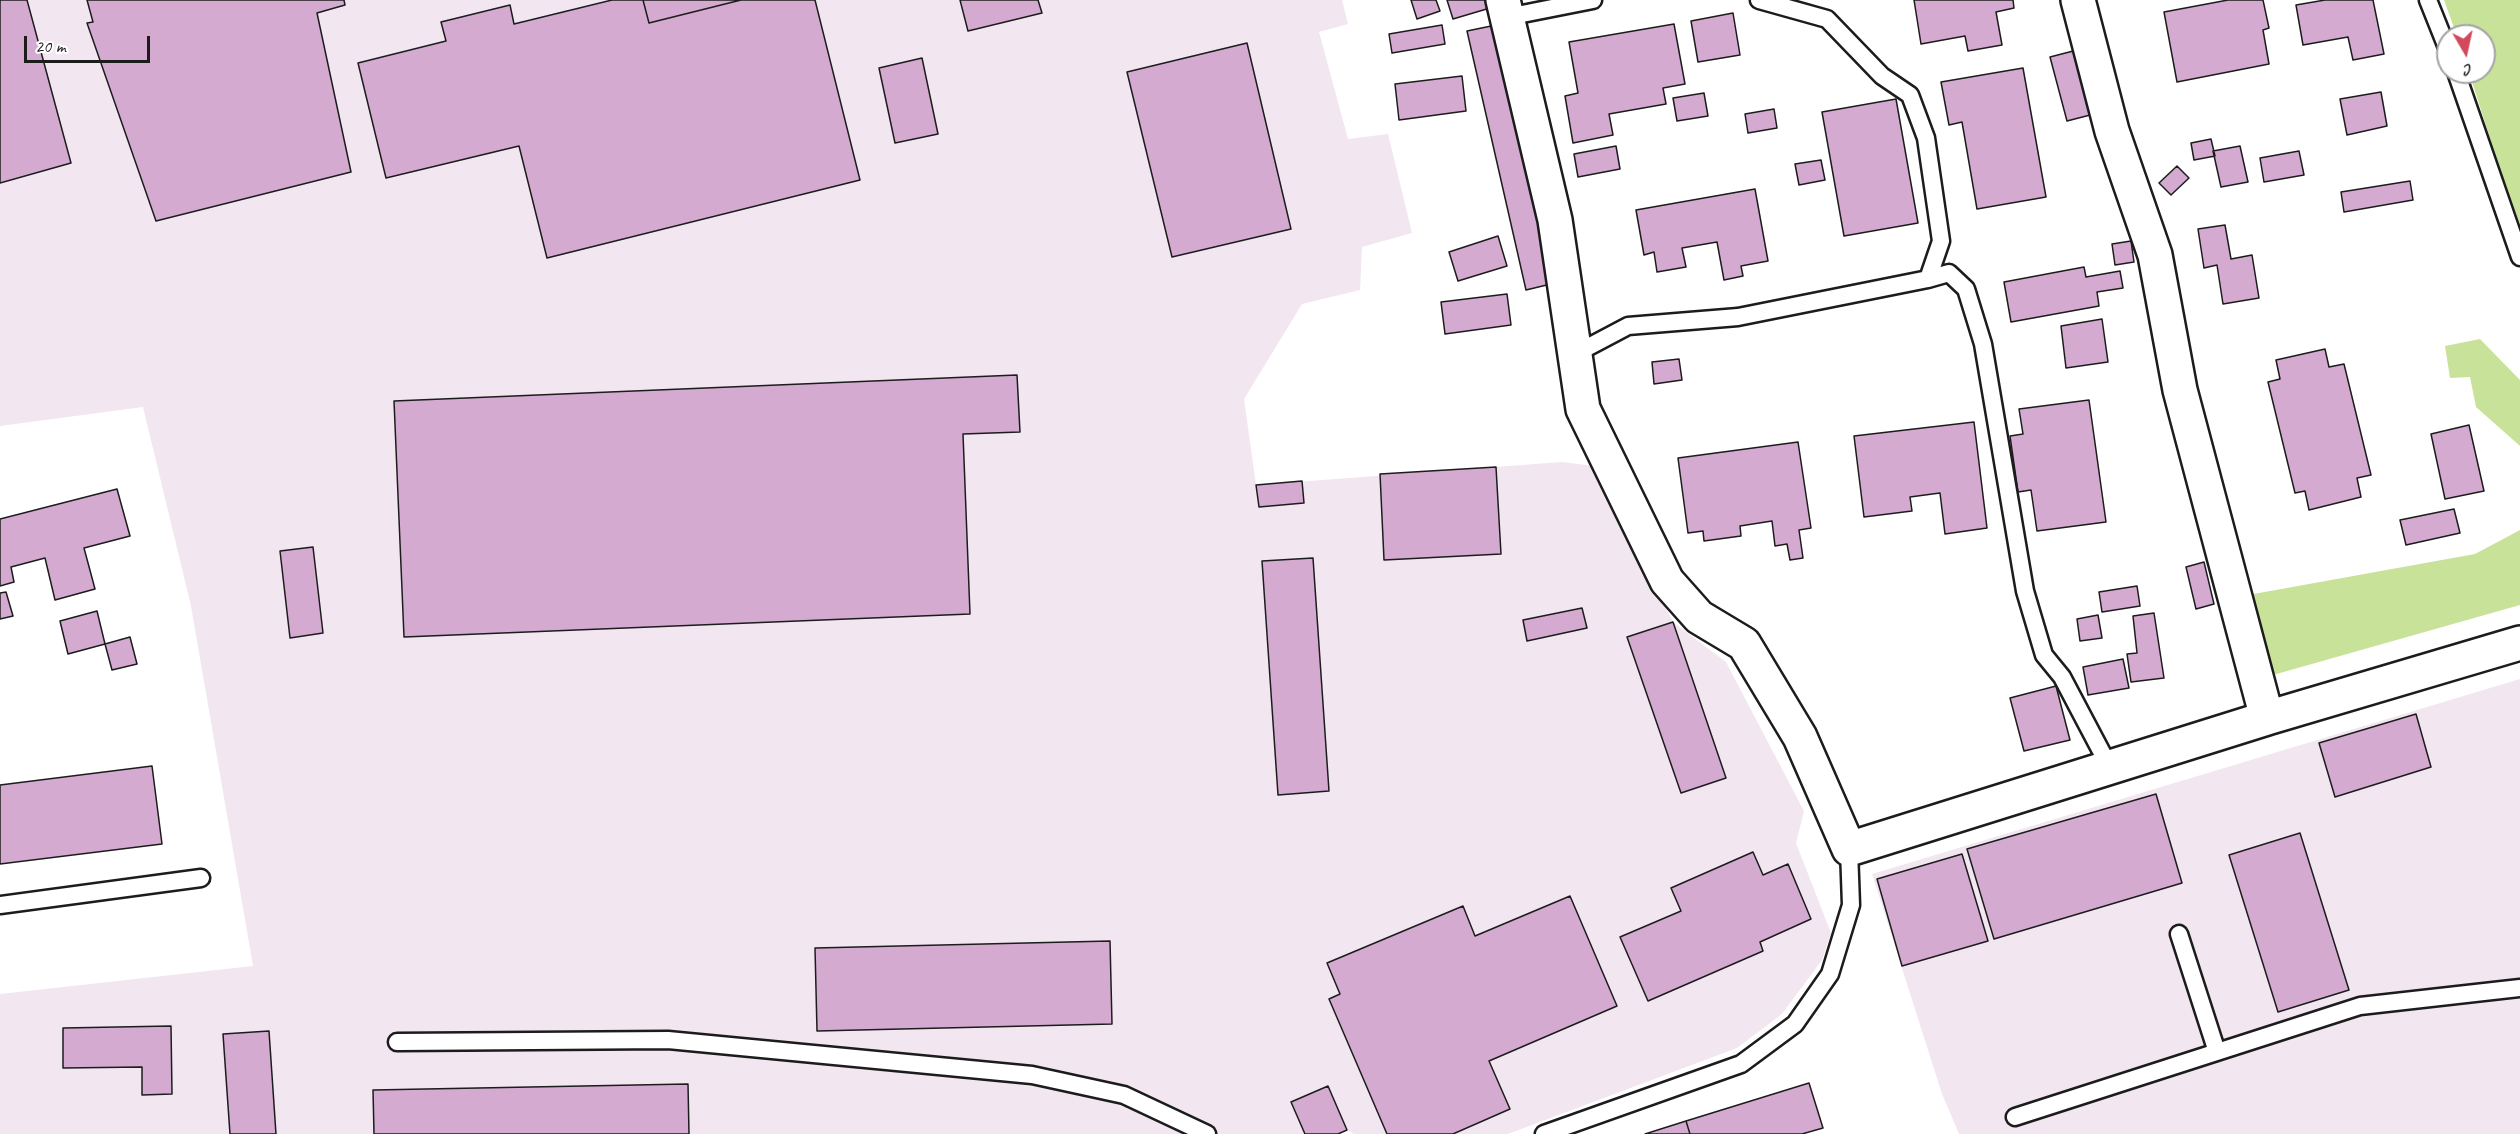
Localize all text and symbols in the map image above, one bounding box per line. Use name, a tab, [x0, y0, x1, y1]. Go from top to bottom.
scale bar	[27, 24, 153, 62]
north arrow	[2436, 24, 2496, 84]
text: 20 m	[35, 35, 66, 57]
text: С	[2463, 59, 2474, 80]

